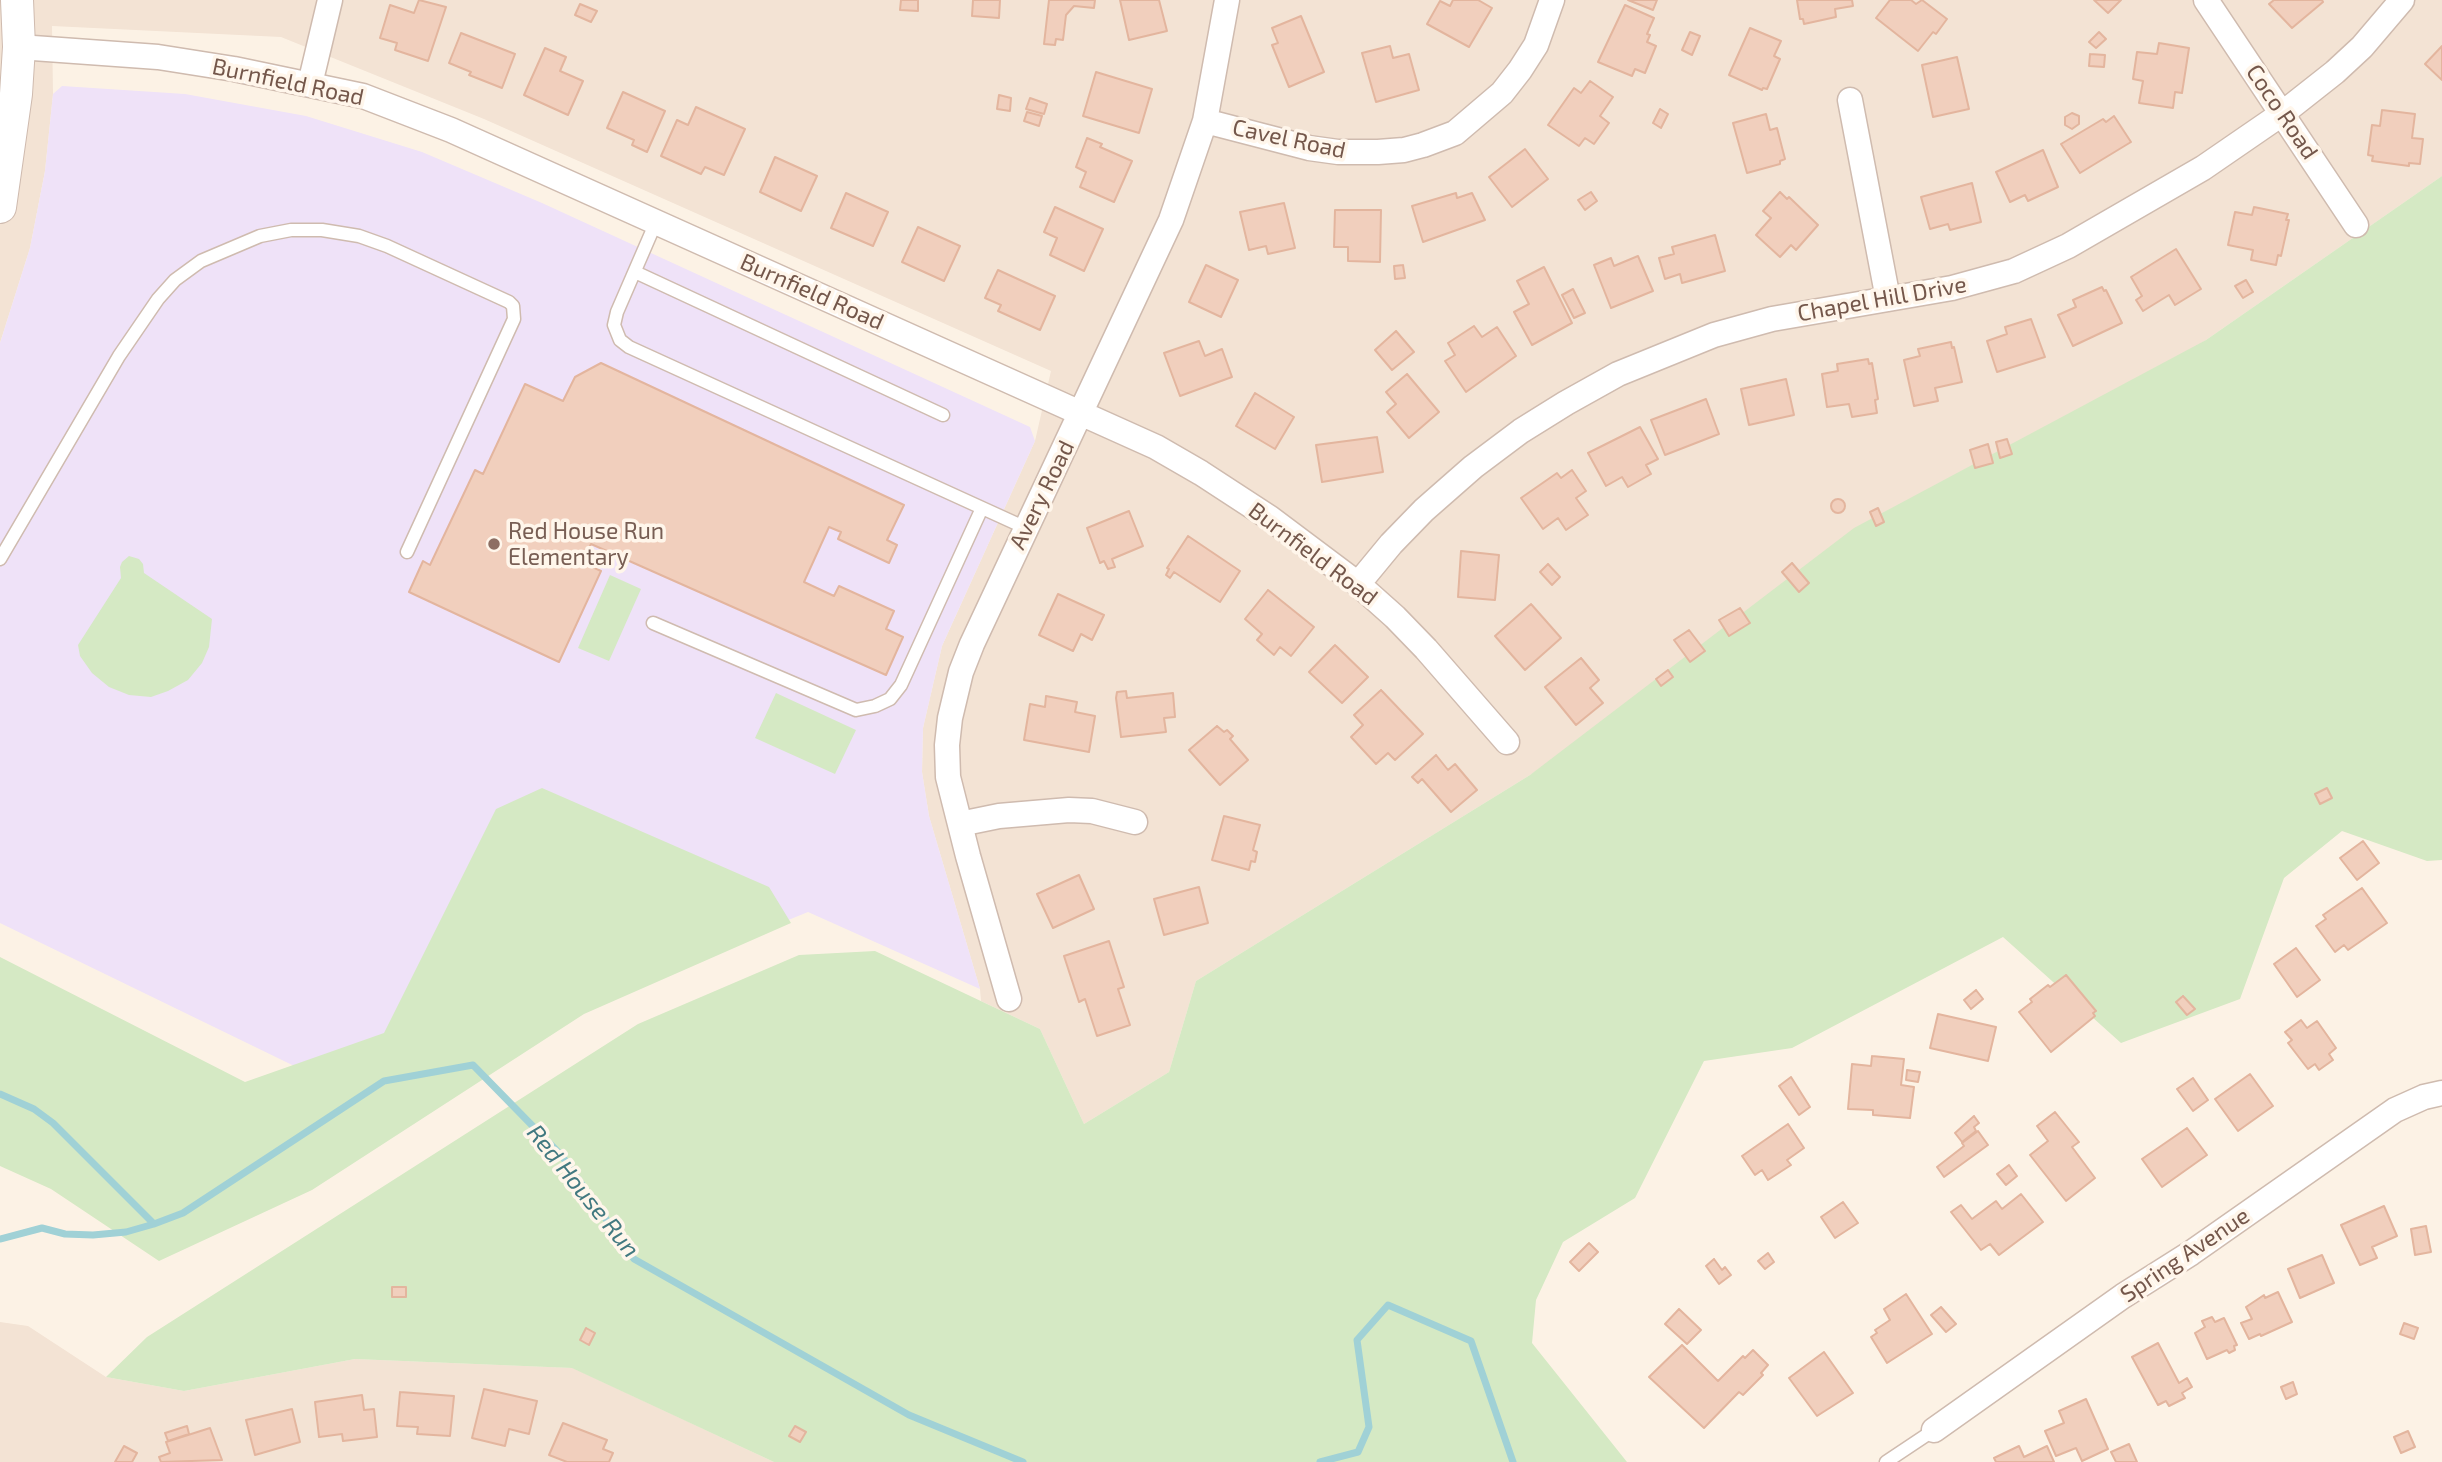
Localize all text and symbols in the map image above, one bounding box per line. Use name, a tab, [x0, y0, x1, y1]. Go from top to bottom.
street label: Burnfield Road	[210, 52, 366, 112]
street label: Coco Road	[2240, 59, 2324, 165]
street label: Cavel Road	[1230, 114, 1348, 164]
street label: Burnfield Road	[736, 248, 888, 336]
street label: Chapel Hill Drive	[1795, 271, 1969, 327]
street label: Avery Road	[1004, 436, 1080, 554]
street label: Burnfield Road	[1243, 497, 1383, 611]
place label: Red House Run Elementary	[508, 517, 664, 571]
marker: Red House Run Elementary	[486, 536, 502, 552]
water label: Red House Run	[521, 1119, 645, 1263]
street label: Spring Avenue	[2115, 1202, 2255, 1308]

